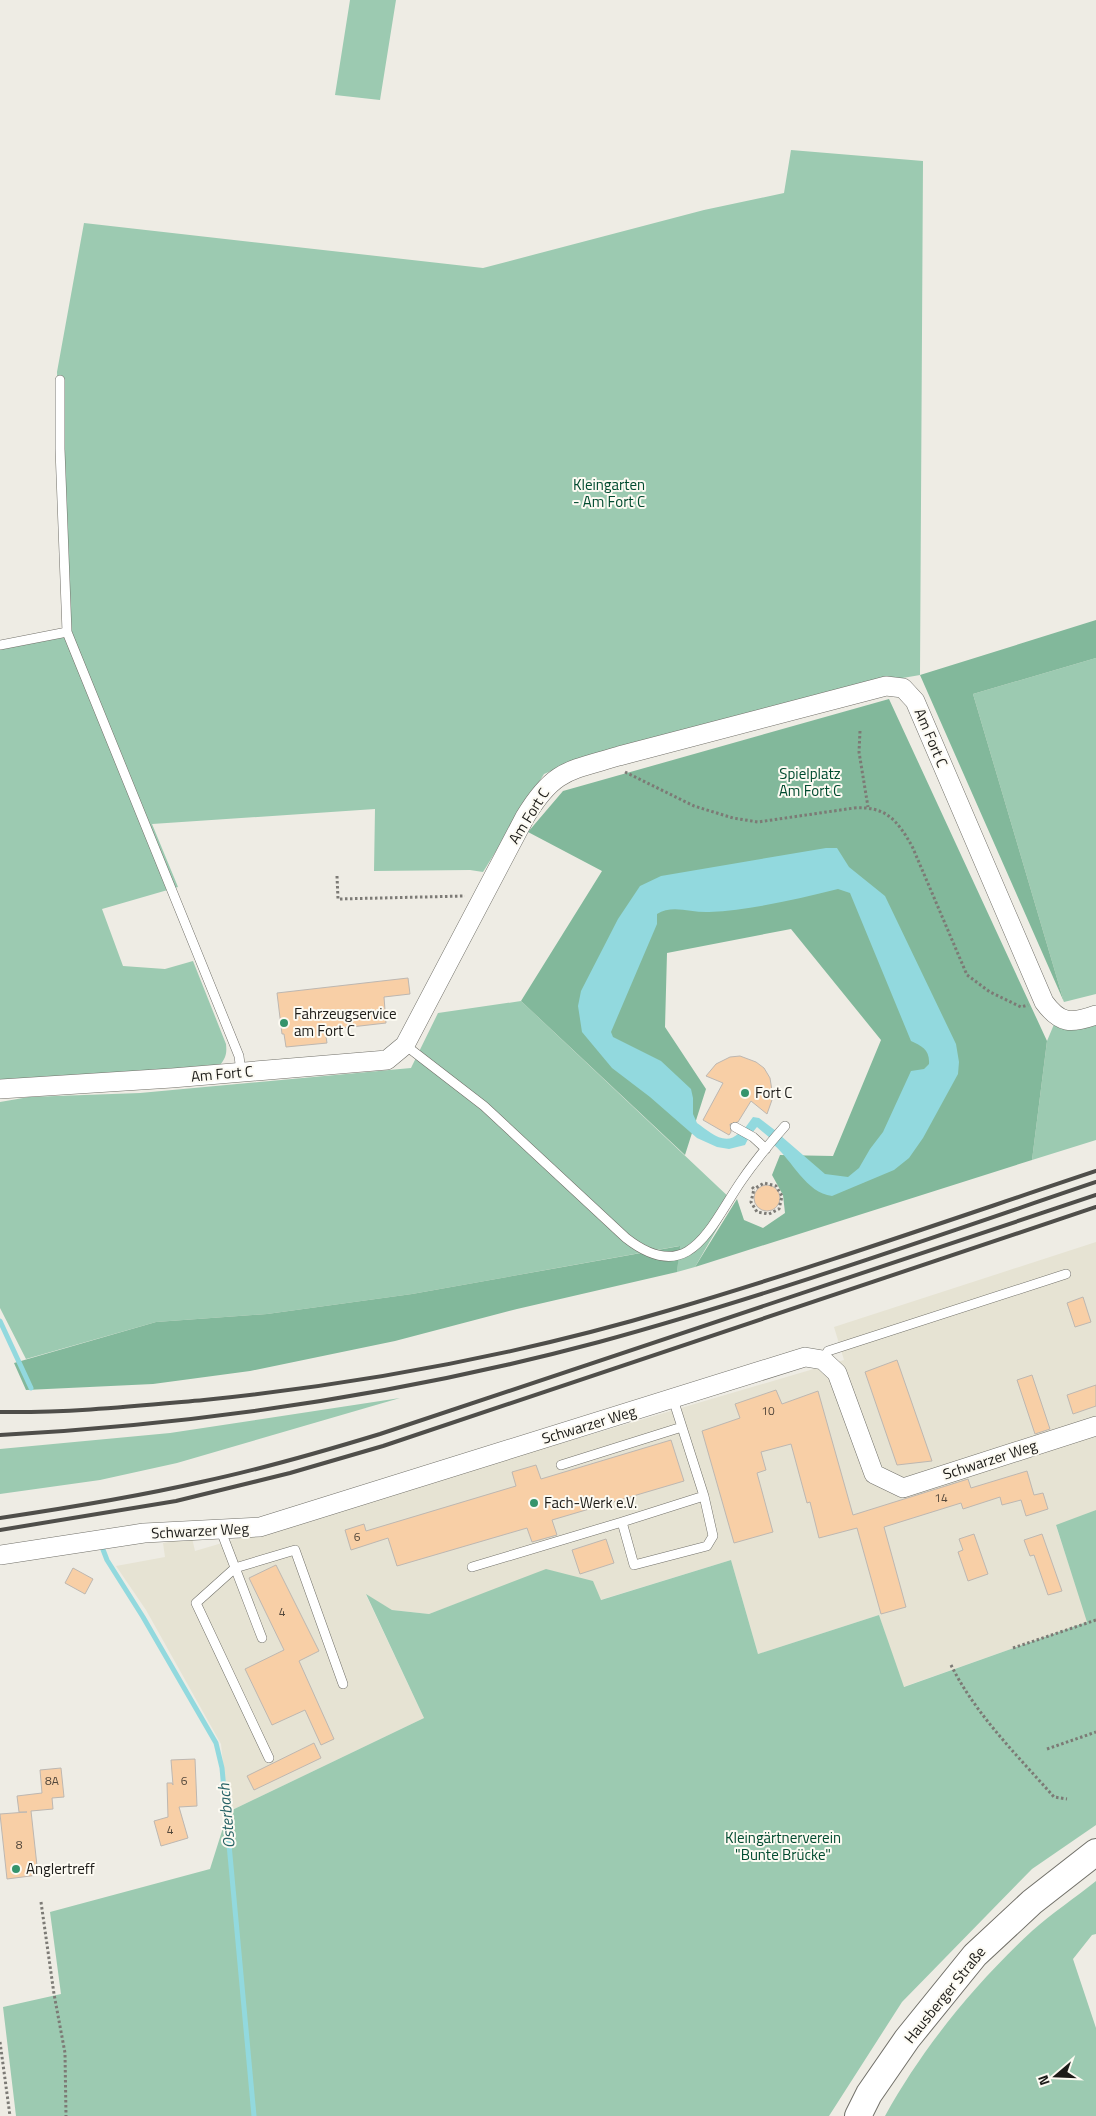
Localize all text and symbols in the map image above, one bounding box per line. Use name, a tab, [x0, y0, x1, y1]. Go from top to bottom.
park label: Kleingarten - Am Fort C	[573, 473, 645, 513]
street label: Am Fort C	[909, 705, 954, 771]
park label: Spielplatz Am Fort C	[779, 762, 841, 802]
street label: Am Fort C	[502, 783, 555, 848]
place label: Fahrzeugservice am Fort C	[294, 1002, 396, 1042]
marker: Fahrzeugservice am Fort C	[278, 1017, 290, 1029]
street label: Am Fort C	[190, 1059, 254, 1088]
place label: Fort C	[755, 1081, 792, 1104]
marker: Fort C	[739, 1087, 751, 1099]
street label: Schwarzer Weg	[539, 1399, 639, 1450]
house number: 10	[761, 1401, 775, 1420]
street label: Schwarzer Weg	[940, 1433, 1040, 1486]
house number: 14	[934, 1488, 948, 1507]
place label: Fach-Werk e.V.	[544, 1491, 637, 1514]
marker: Fach-Werk e.V.	[528, 1497, 540, 1509]
street label: Schwarzer Weg	[151, 1516, 250, 1545]
house number: 6	[354, 1527, 361, 1546]
house number: 4	[279, 1602, 286, 1621]
house number: 8A	[45, 1771, 59, 1790]
house number: 6	[181, 1771, 188, 1790]
water label: Osterbach	[211, 1782, 241, 1849]
house number: 4	[167, 1820, 174, 1839]
park label: Kleingärtnerverein "Bunte Brücke"	[725, 1826, 841, 1866]
house number: 8	[16, 1835, 23, 1854]
place label: Anglertreff	[26, 1857, 95, 1880]
marker: Anglertreff	[10, 1863, 22, 1875]
street label: Hausberger Straße	[898, 1941, 991, 2048]
north arrow	[1031, 2051, 1081, 2101]
text: N	[1032, 2072, 1055, 2088]

